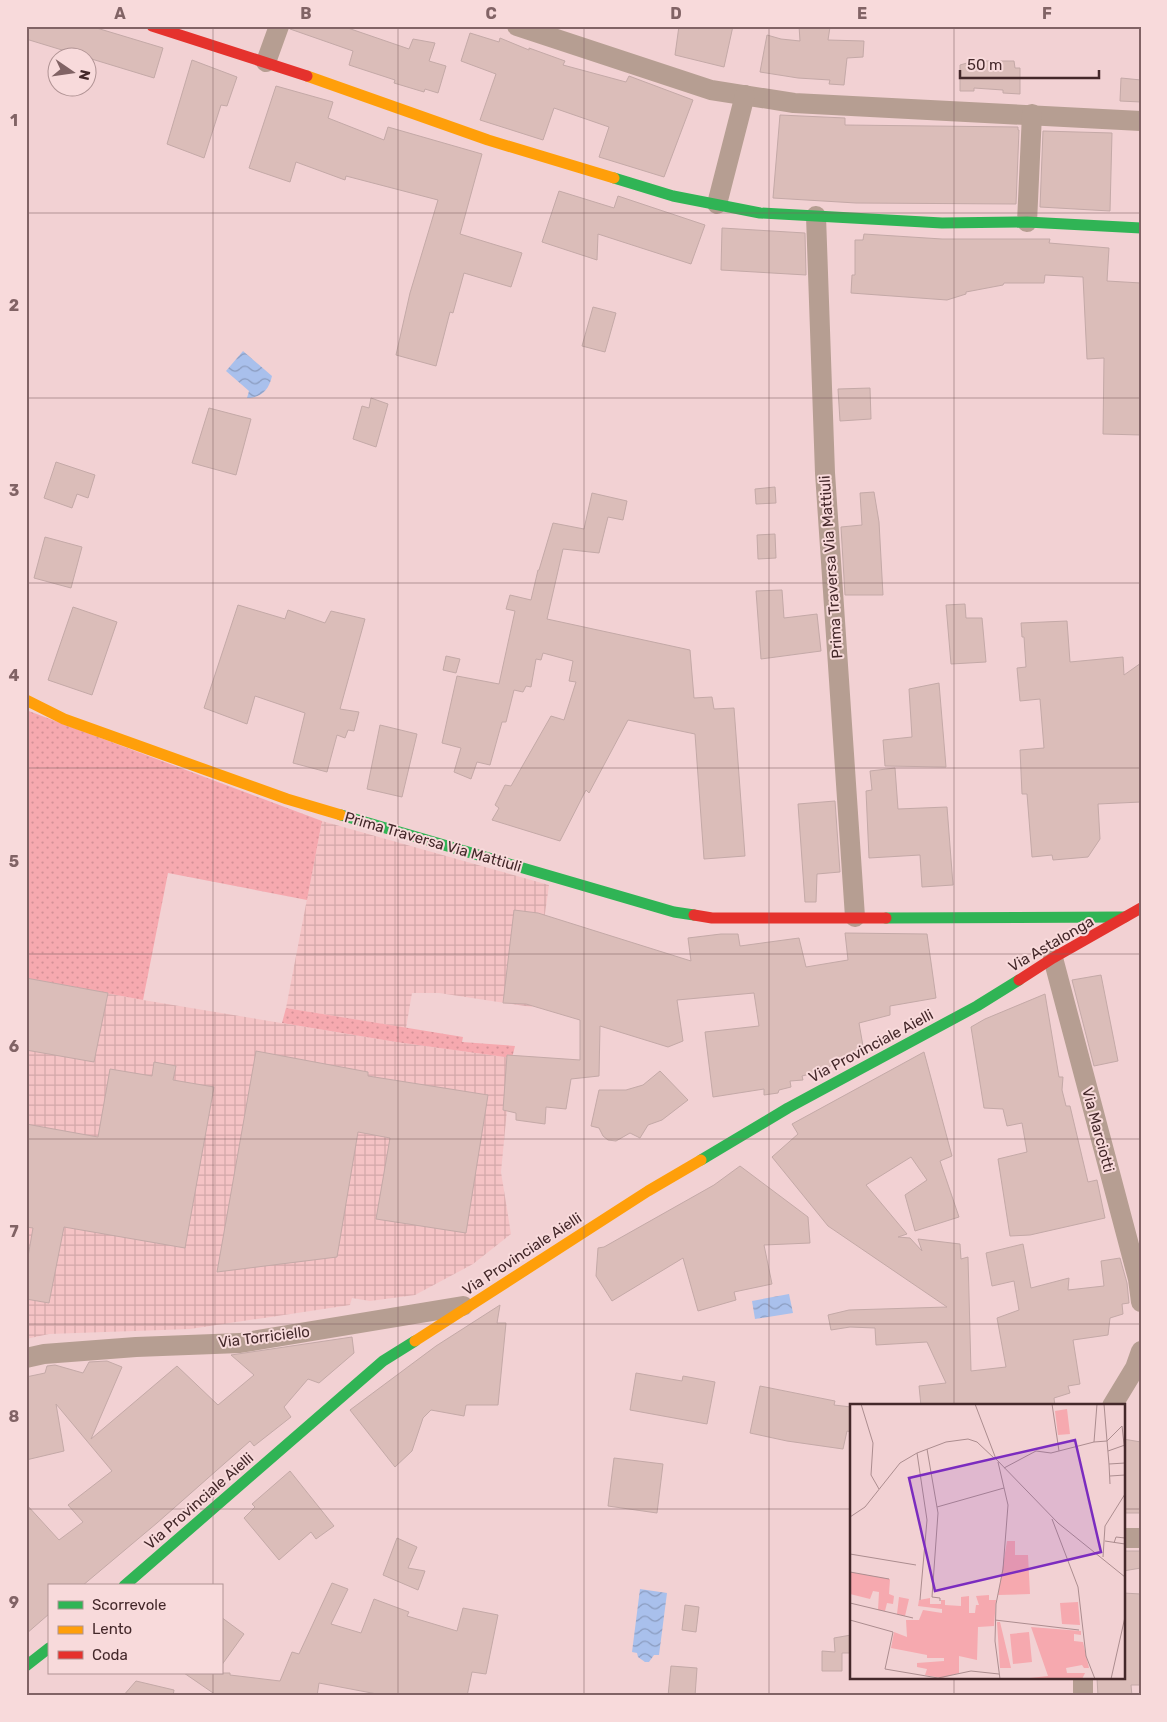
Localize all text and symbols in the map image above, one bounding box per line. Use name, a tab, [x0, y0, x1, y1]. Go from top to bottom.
text: A	[114, 4, 126, 23]
text: B	[300, 4, 312, 23]
text: C	[485, 4, 497, 23]
text: D	[670, 4, 682, 23]
text: E	[857, 4, 867, 23]
text: F	[1042, 4, 1052, 23]
north arrow	[48, 48, 98, 98]
scale bar	[960, 48, 1098, 80]
text: 50 m	[967, 56, 1002, 74]
text: N	[75, 68, 94, 82]
text: 1	[10, 111, 18, 130]
text: 2	[9, 296, 19, 315]
street label: Prima Traversa Via Mattiuli	[816, 475, 846, 659]
text: 3	[9, 481, 19, 500]
text: 4	[9, 666, 20, 685]
street label: Prima Traversa Via Mattiuli	[342, 808, 524, 876]
text: 5	[9, 852, 19, 871]
street label: Via Astalonga	[1005, 912, 1097, 976]
street label: Via Provinciale Aielli	[806, 1006, 936, 1086]
text: 6	[9, 1037, 19, 1056]
street label: Via Marciotti	[1078, 1086, 1118, 1174]
street label: Via Provinciale Aielli	[459, 1209, 585, 1299]
text: 7	[9, 1222, 19, 1241]
street label: Via Torriciello	[217, 1322, 311, 1352]
inset map	[850, 1404, 1124, 1680]
text: 8	[9, 1407, 20, 1426]
street label: Via Provinciale Aielli	[141, 1449, 257, 1553]
legend	[48, 1584, 222, 1674]
text: 9	[9, 1593, 19, 1612]
text: Scorrevole	[92, 1596, 166, 1614]
text: Lento	[92, 1620, 132, 1638]
text: Coda	[92, 1646, 128, 1664]

